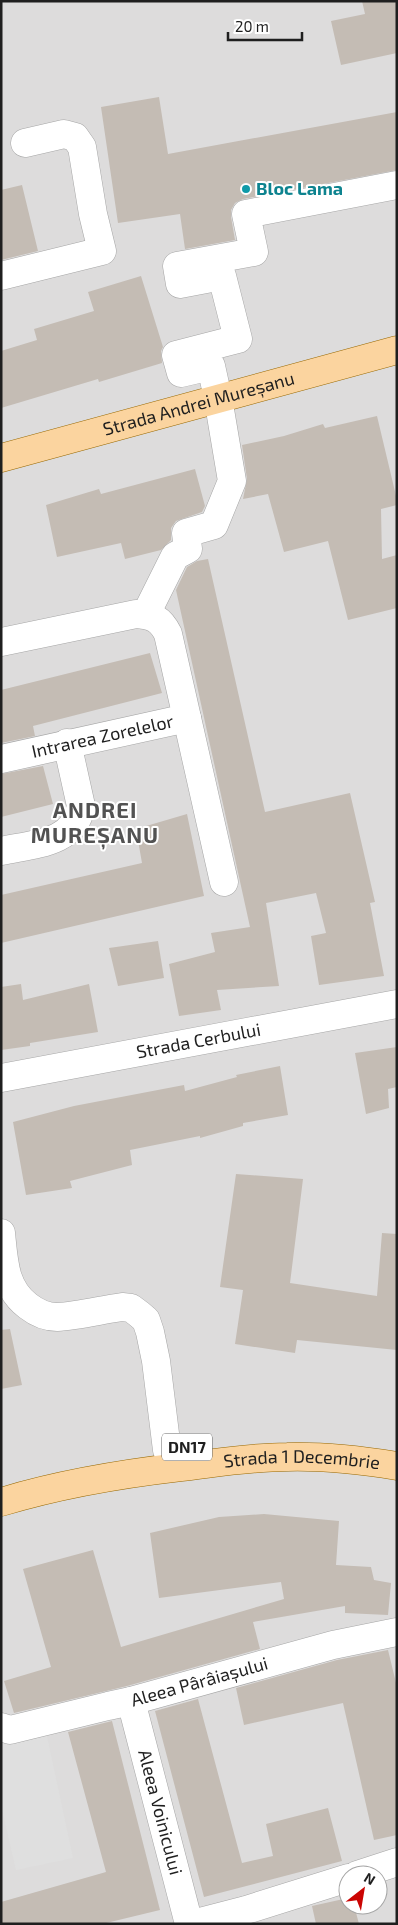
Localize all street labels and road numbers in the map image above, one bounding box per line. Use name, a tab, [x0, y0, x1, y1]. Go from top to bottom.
street label: Strada Andrei Mureșanu	[100, 367, 297, 440]
street label: Intrarea Zorelelor	[29, 709, 175, 762]
street label: Strada Cerbului	[134, 1018, 262, 1062]
road number: DN17	[162, 1434, 212, 1460]
street label: Strada 1 Decembrie	[222, 1445, 382, 1473]
street label: Aleea Pârâiașului	[128, 1652, 270, 1711]
street label: Aleea Voinicului	[134, 1747, 188, 1877]

